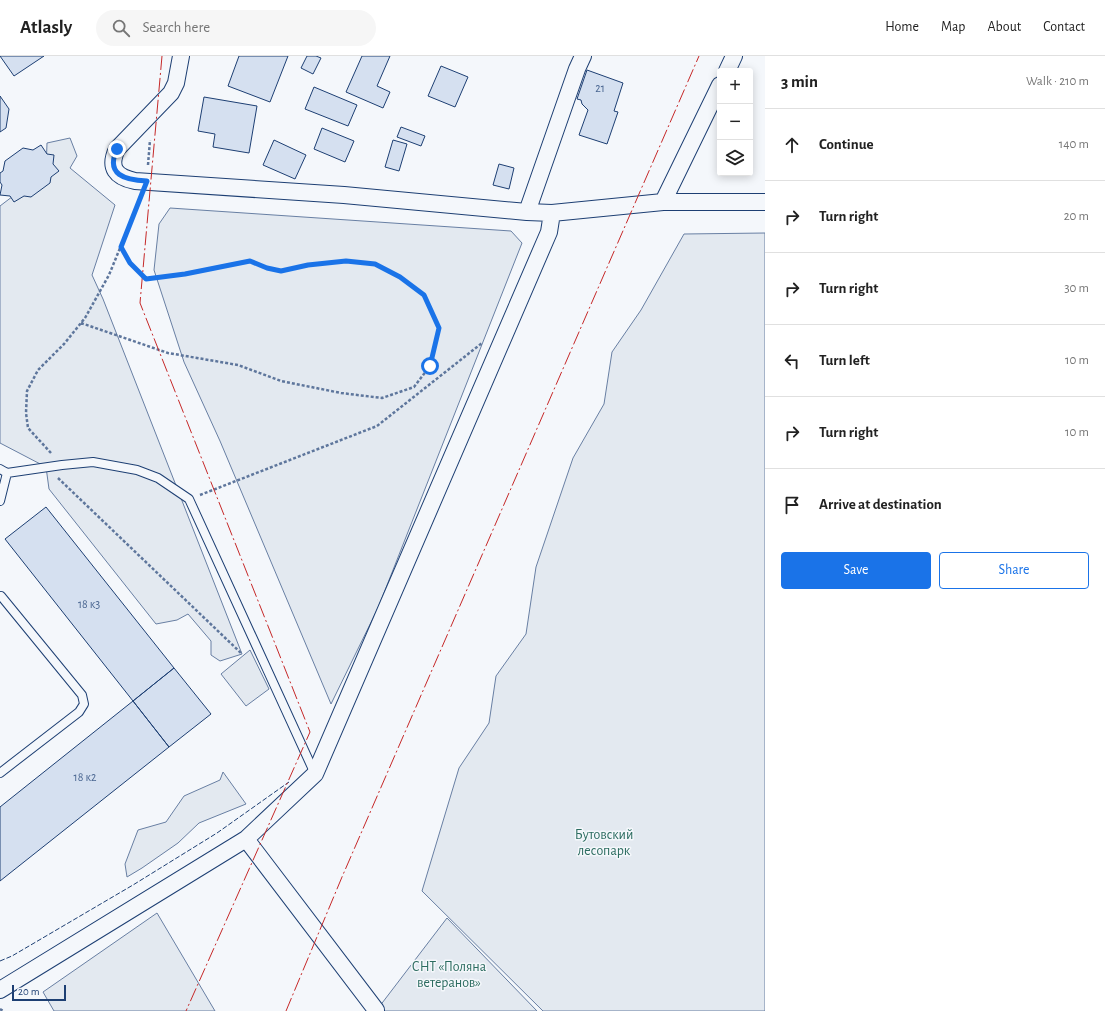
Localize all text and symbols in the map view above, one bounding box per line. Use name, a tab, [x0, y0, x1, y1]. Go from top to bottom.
search box	[96, 10, 376, 46]
icon: search	[110, 17, 132, 39]
text: Atlasly	[20, 18, 72, 37]
text: Search here	[142, 20, 210, 35]
text: Home	[885, 20, 919, 34]
text: Map	[941, 20, 965, 34]
text: About	[987, 20, 1021, 34]
text: Contact	[1043, 20, 1085, 34]
map controls	[717, 68, 753, 176]
button: +	[717, 68, 753, 104]
text: 3 min	[781, 73, 818, 90]
text: Walk · 210 m	[1026, 75, 1089, 88]
house number: 21	[595, 82, 605, 94]
button: −	[717, 104, 753, 140]
icon: ahead	[781, 134, 803, 156]
text: Continue	[819, 137, 874, 152]
text: 140 m	[1059, 138, 1089, 151]
route end	[108, 140, 126, 158]
button: layers	[717, 140, 753, 176]
icon: right	[781, 206, 803, 228]
text: Turn right	[819, 209, 878, 224]
text: 20 m	[1064, 210, 1089, 223]
icon: right	[781, 278, 803, 300]
text: Turn right	[819, 281, 878, 296]
text: 30 m	[1064, 282, 1089, 295]
icon: left	[781, 350, 803, 372]
text: Turn left	[819, 353, 870, 368]
text: 10 m	[1065, 354, 1089, 367]
route start	[421, 357, 439, 375]
icon: right	[781, 422, 803, 444]
text: Turn right	[819, 425, 878, 440]
text: 10 m	[1065, 426, 1089, 439]
icon: arrive	[781, 494, 803, 516]
text: Arrive at destination	[819, 497, 942, 512]
button: Save	[781, 552, 931, 589]
button: Share	[939, 552, 1089, 589]
house number: 18 к3	[78, 598, 100, 610]
house number: 18 к2	[74, 771, 97, 783]
park label: Бутовский лесопарк	[575, 828, 633, 858]
park label: СНТ «Поляна ветеранов»	[412, 960, 487, 990]
scale bar	[12, 983, 66, 1002]
text: 20 m	[18, 986, 39, 997]

